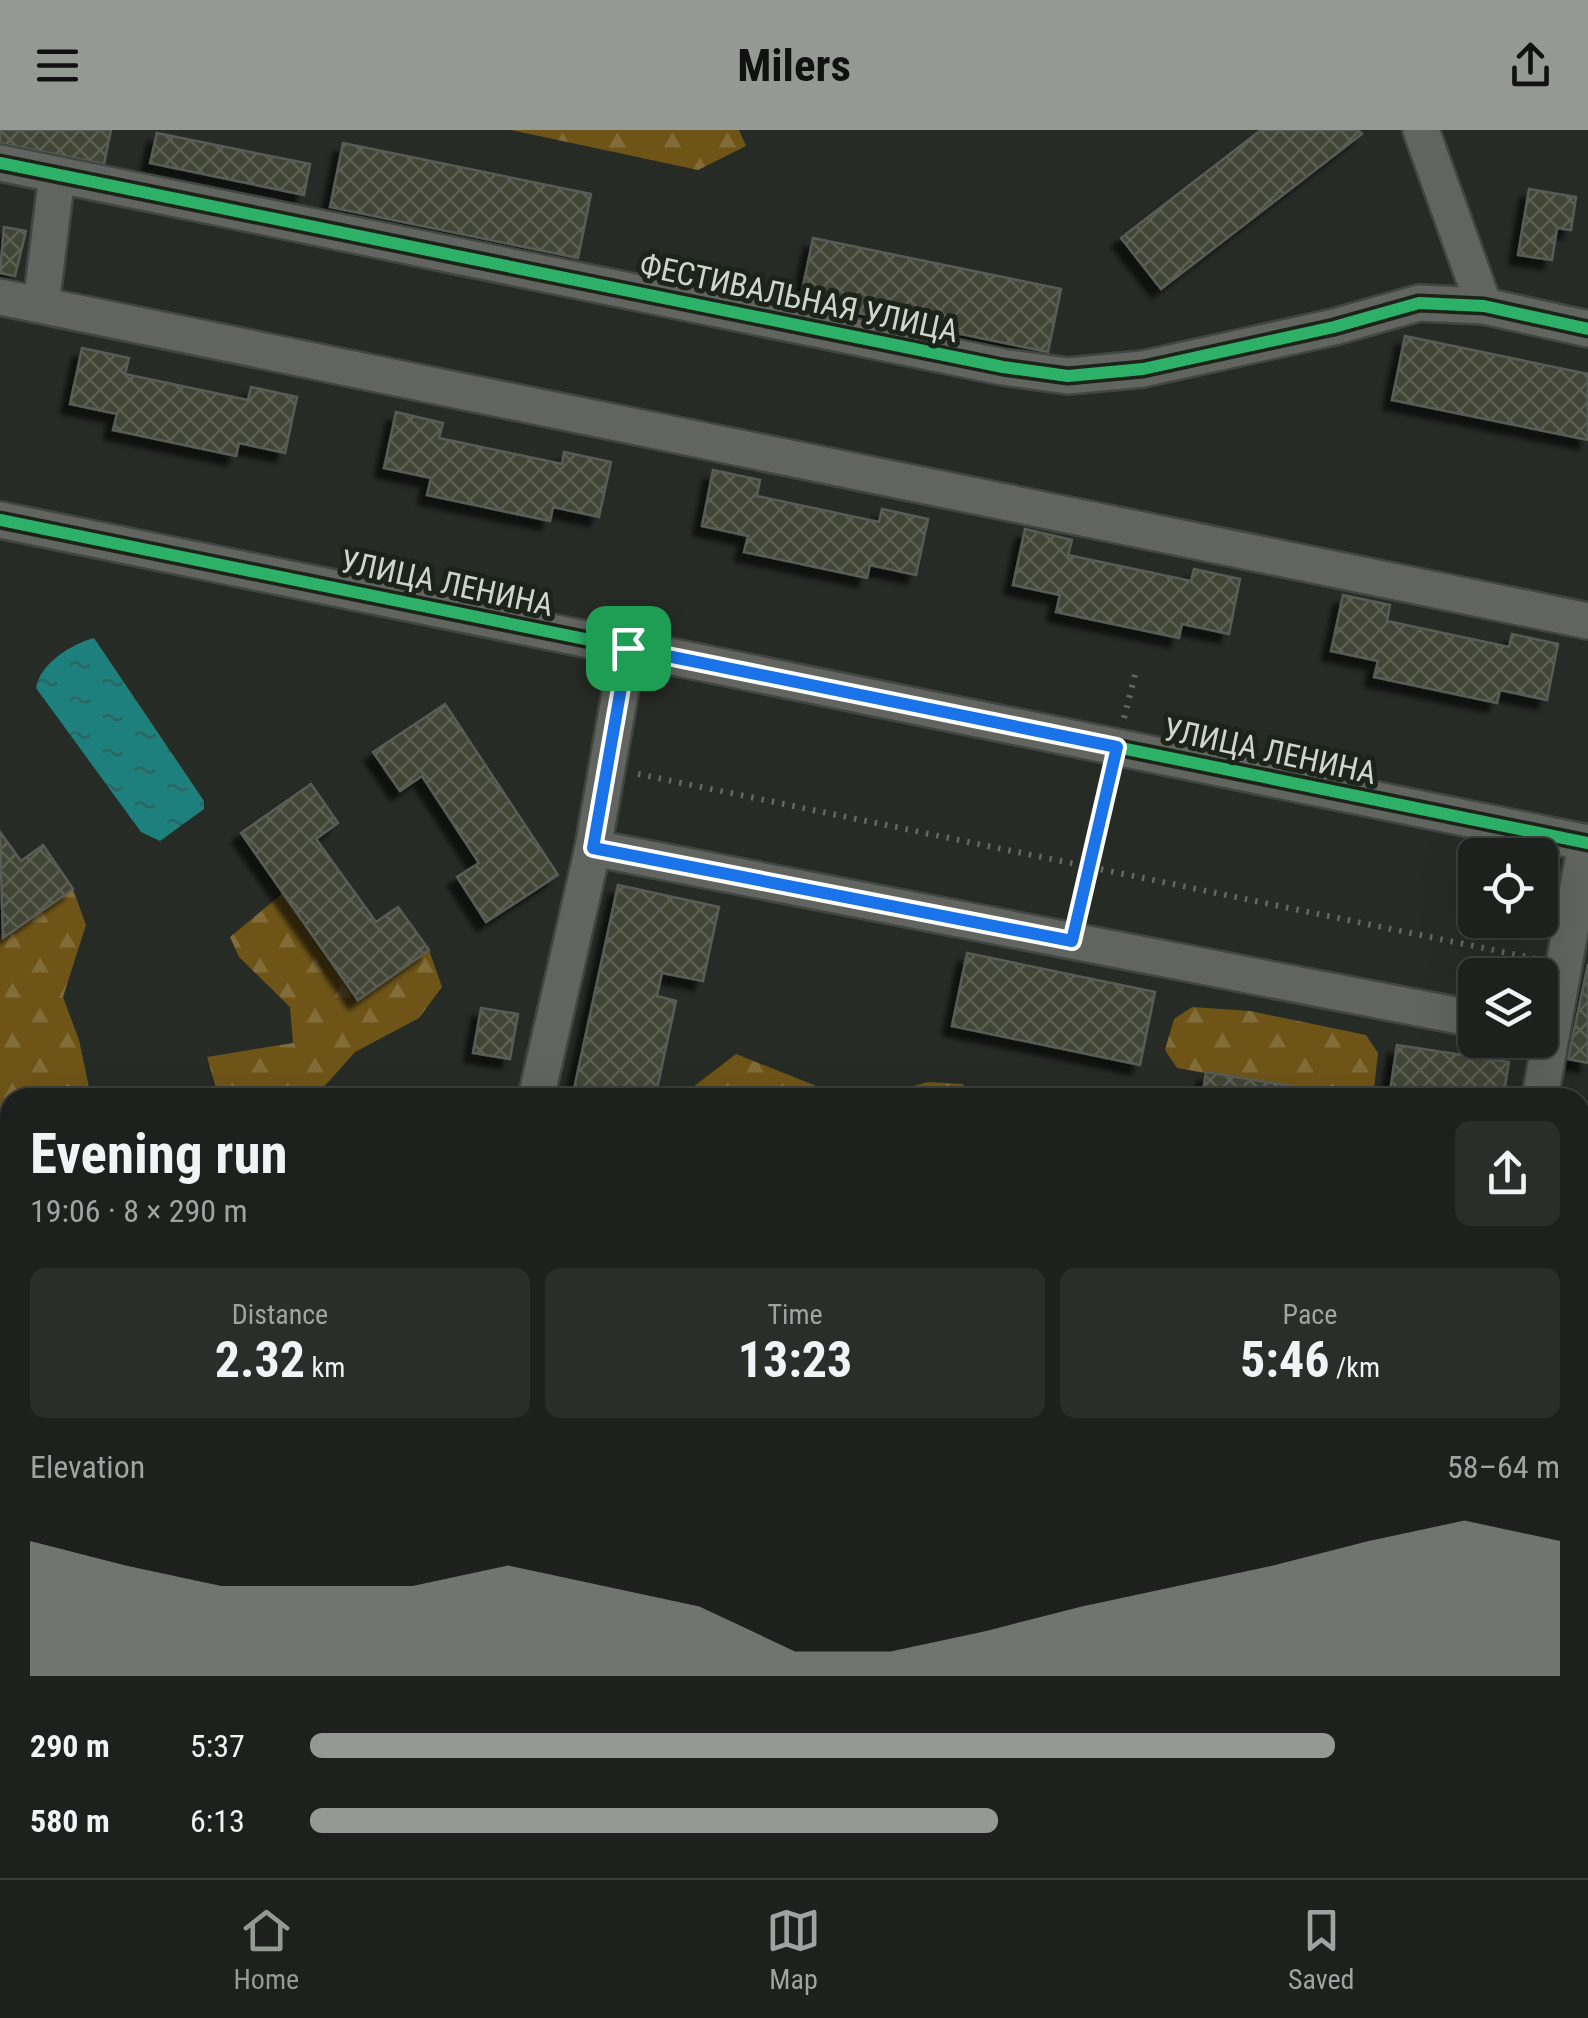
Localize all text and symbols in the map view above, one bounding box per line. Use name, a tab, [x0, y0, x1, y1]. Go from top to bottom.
icon: menu	[30, 38, 85, 93]
icon: share	[1503, 38, 1558, 93]
text: Milers	[737, 39, 851, 92]
street label: ФЕСТИВАЛЬНАЯ УЛИЦА	[636, 246, 962, 350]
street label: УЛИЦА ЛЕНИНА	[337, 542, 557, 624]
pin	[586, 606, 671, 691]
icon: arrive	[601, 621, 656, 676]
street label: УЛИЦА ЛЕНИНА	[1160, 710, 1380, 792]
map controls	[1458, 838, 1558, 1058]
button: locate	[1458, 838, 1558, 938]
button: layers	[1458, 958, 1558, 1058]
button: share	[1455, 1121, 1560, 1226]
text: Evening run	[30, 1122, 288, 1186]
text: 19:06 · 8 × 290 m	[30, 1192, 248, 1230]
text: Distance	[232, 1298, 328, 1331]
text: Time	[767, 1298, 823, 1331]
text: Pace	[1283, 1298, 1337, 1331]
text: 2.32	[215, 1331, 305, 1389]
text: 13:23	[738, 1331, 852, 1389]
text: 5:46	[1240, 1331, 1329, 1389]
text: km	[305, 1351, 345, 1384]
text: /km	[1329, 1351, 1380, 1384]
text: Elevation	[30, 1448, 145, 1486]
text: 58–64 m	[1447, 1448, 1560, 1486]
text: 290 m	[30, 1727, 110, 1765]
text: 5:37	[190, 1727, 245, 1765]
text: 580 m	[30, 1802, 110, 1840]
text: 6:13	[190, 1802, 245, 1840]
tab: Home	[233, 1903, 299, 1996]
tab: Map	[766, 1903, 821, 1996]
tab: Saved	[1288, 1903, 1355, 1996]

